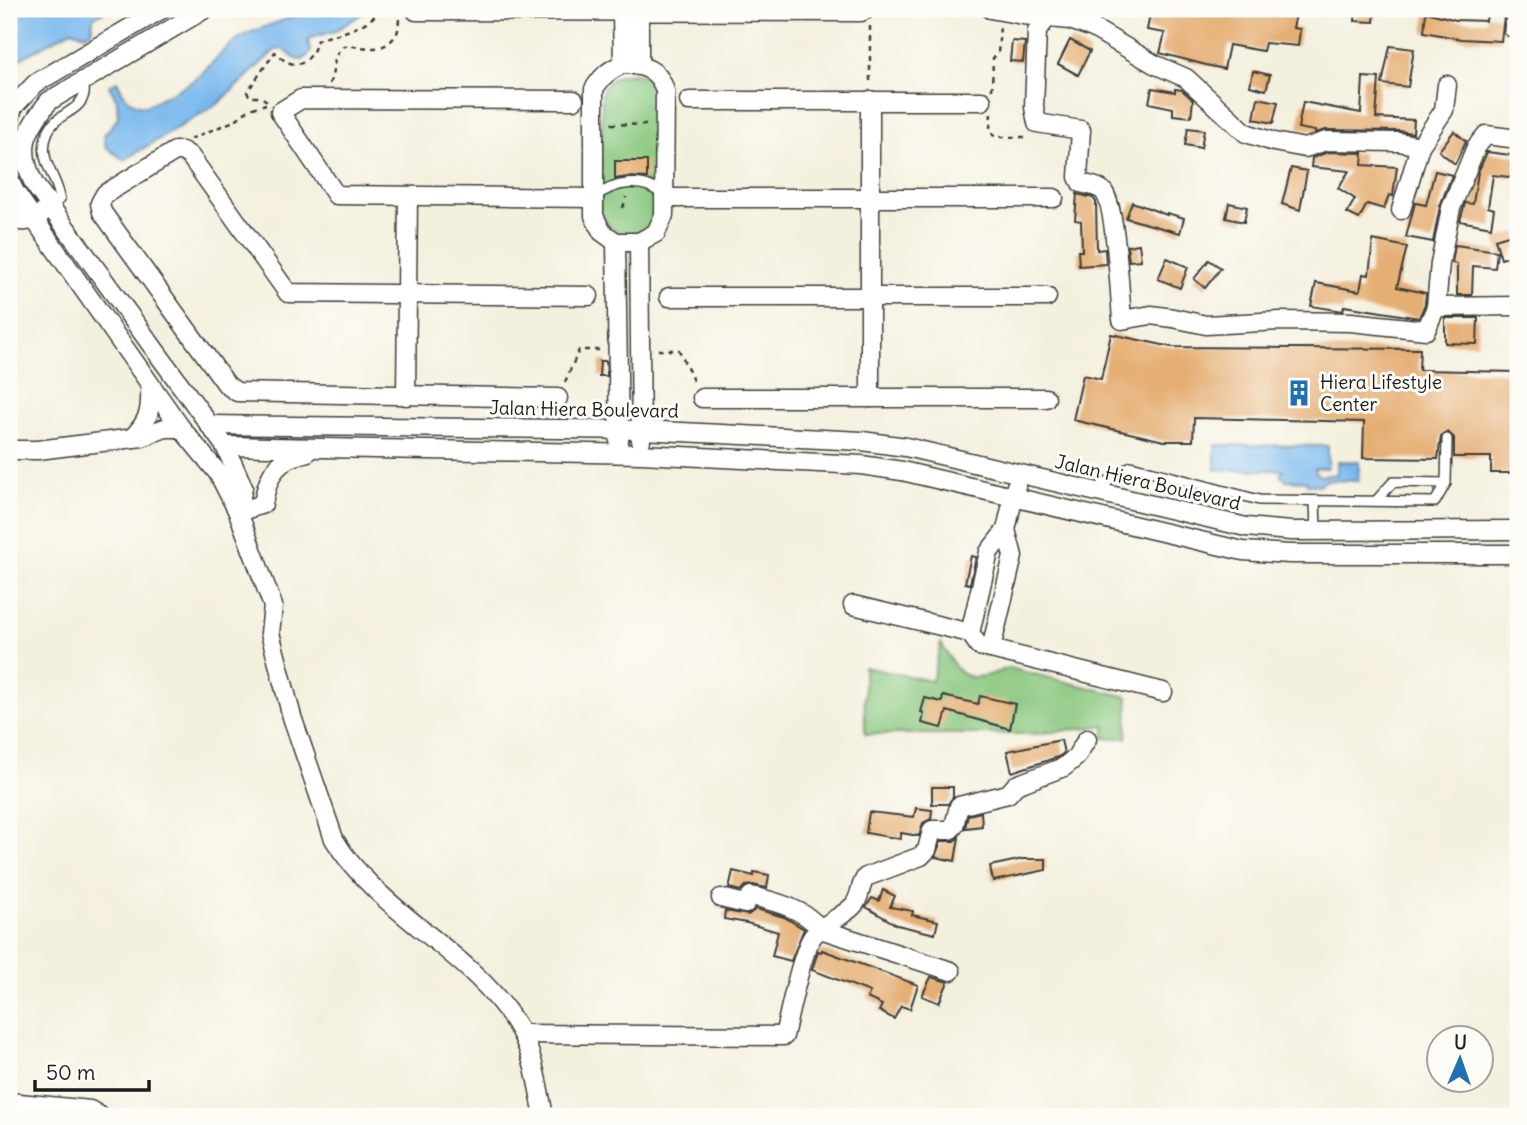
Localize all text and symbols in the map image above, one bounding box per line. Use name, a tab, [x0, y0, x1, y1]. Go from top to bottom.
place label: Hiera Lifestyle Center	[1320, 370, 1442, 416]
building icon: Hiera Lifestyle Center	[1284, 378, 1314, 408]
street label: Jalan Hiera Boulevard	[489, 395, 679, 423]
street label: Jalan Hiera Boulevard	[1053, 449, 1243, 515]
north arrow	[1426, 1024, 1496, 1094]
text: U	[1454, 1030, 1468, 1054]
scale bar	[35, 1048, 149, 1092]
text: 50 m	[46, 1059, 95, 1086]

